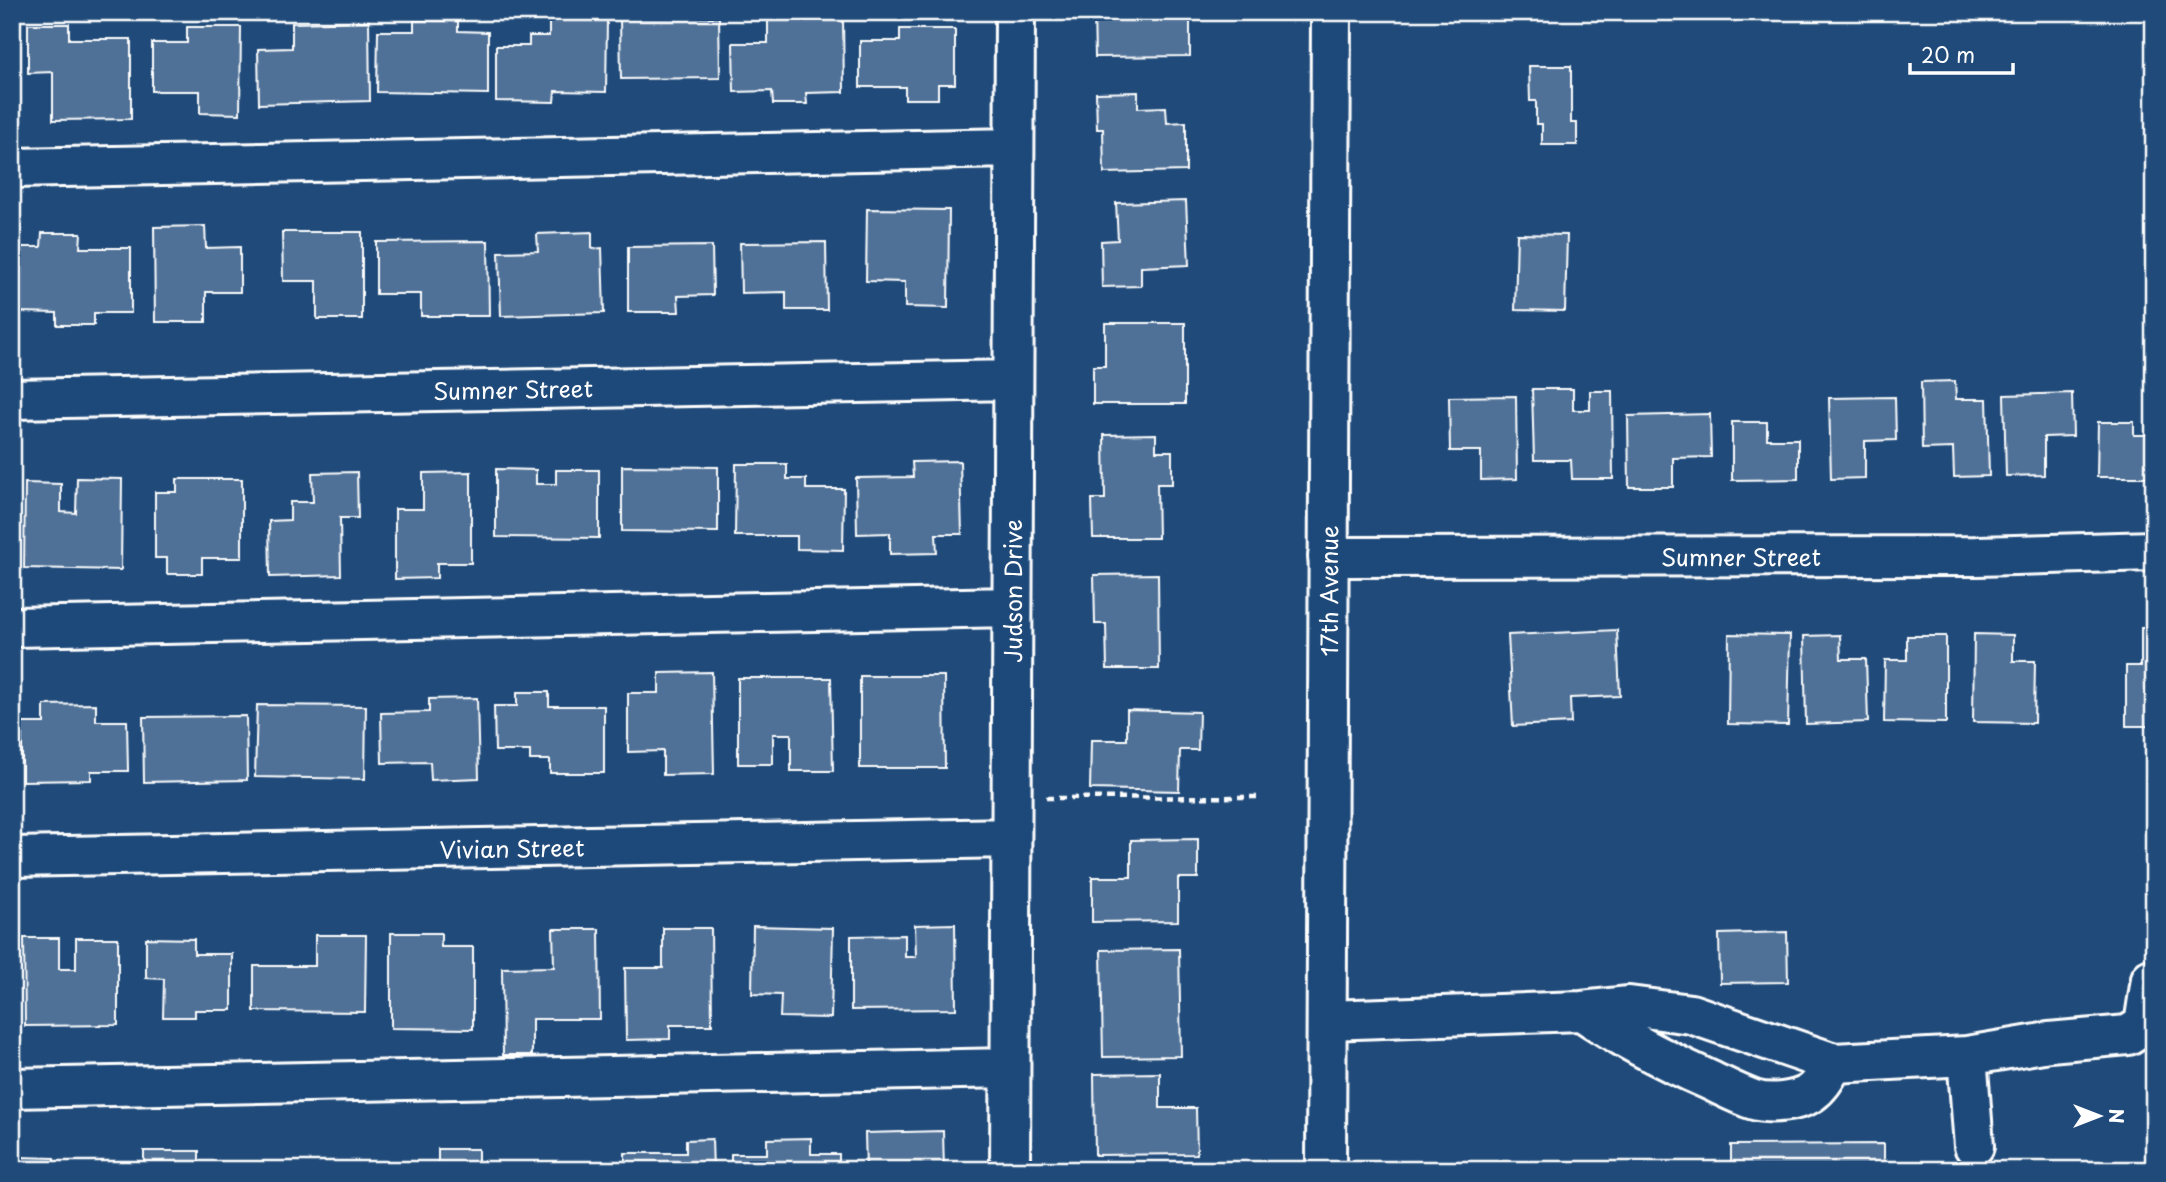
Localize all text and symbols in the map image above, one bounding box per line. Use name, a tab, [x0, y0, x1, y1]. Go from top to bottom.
scale bar	[1910, 32, 2014, 76]
text: 20 m	[1921, 38, 1975, 70]
street label: Sumner Street	[433, 370, 593, 408]
street label: Judson Drive	[995, 519, 1030, 663]
street label: 17th Avenue	[1311, 525, 1346, 657]
street label: Sumner Street	[1661, 539, 1821, 574]
street label: Vivian Street	[439, 829, 585, 867]
north arrow	[2064, 1080, 2134, 1150]
text: N	[2103, 1108, 2131, 1124]

